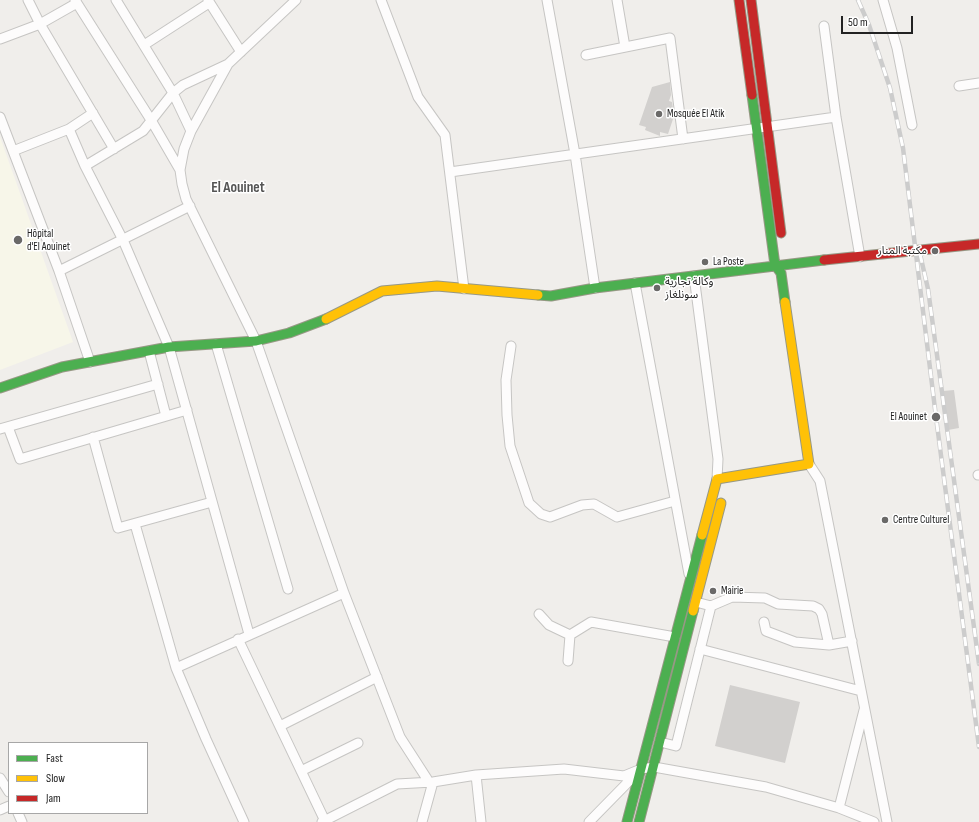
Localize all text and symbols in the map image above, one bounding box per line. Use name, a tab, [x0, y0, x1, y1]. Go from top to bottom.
scale bar	[843, 8, 915, 34]
text: 50 m	[848, 15, 868, 30]
place label: Mosquée El Atik	[667, 107, 724, 121]
marker: Mosquée El Atik	[654, 109, 664, 119]
district label: El Aouinet	[211, 179, 265, 197]
place label: Hôpital d'El Aouinet	[27, 227, 70, 253]
marker: Hôpital d'El Aouinet	[12, 234, 24, 246]
place label: مكتبة المنار	[878, 244, 927, 258]
marker: مكتبة المنار	[930, 246, 940, 256]
place label: La Poste	[713, 255, 744, 269]
marker: La Poste	[700, 257, 710, 267]
place label: وكالة تجارية سونلغاز	[665, 275, 713, 301]
marker: وكالة تجارية سونلغاز	[652, 283, 662, 293]
place label: El Aouinet	[890, 410, 927, 424]
marker: El Aouinet	[930, 411, 942, 423]
place label: Centre Culturel	[893, 513, 949, 527]
marker: Centre Culturel	[880, 515, 890, 525]
place label: Mairie	[721, 584, 743, 598]
marker: Mairie	[708, 586, 718, 596]
legend	[8, 742, 148, 814]
text: Fast	[46, 751, 63, 766]
text: Slow	[46, 771, 65, 786]
text: Jam	[46, 791, 61, 806]

